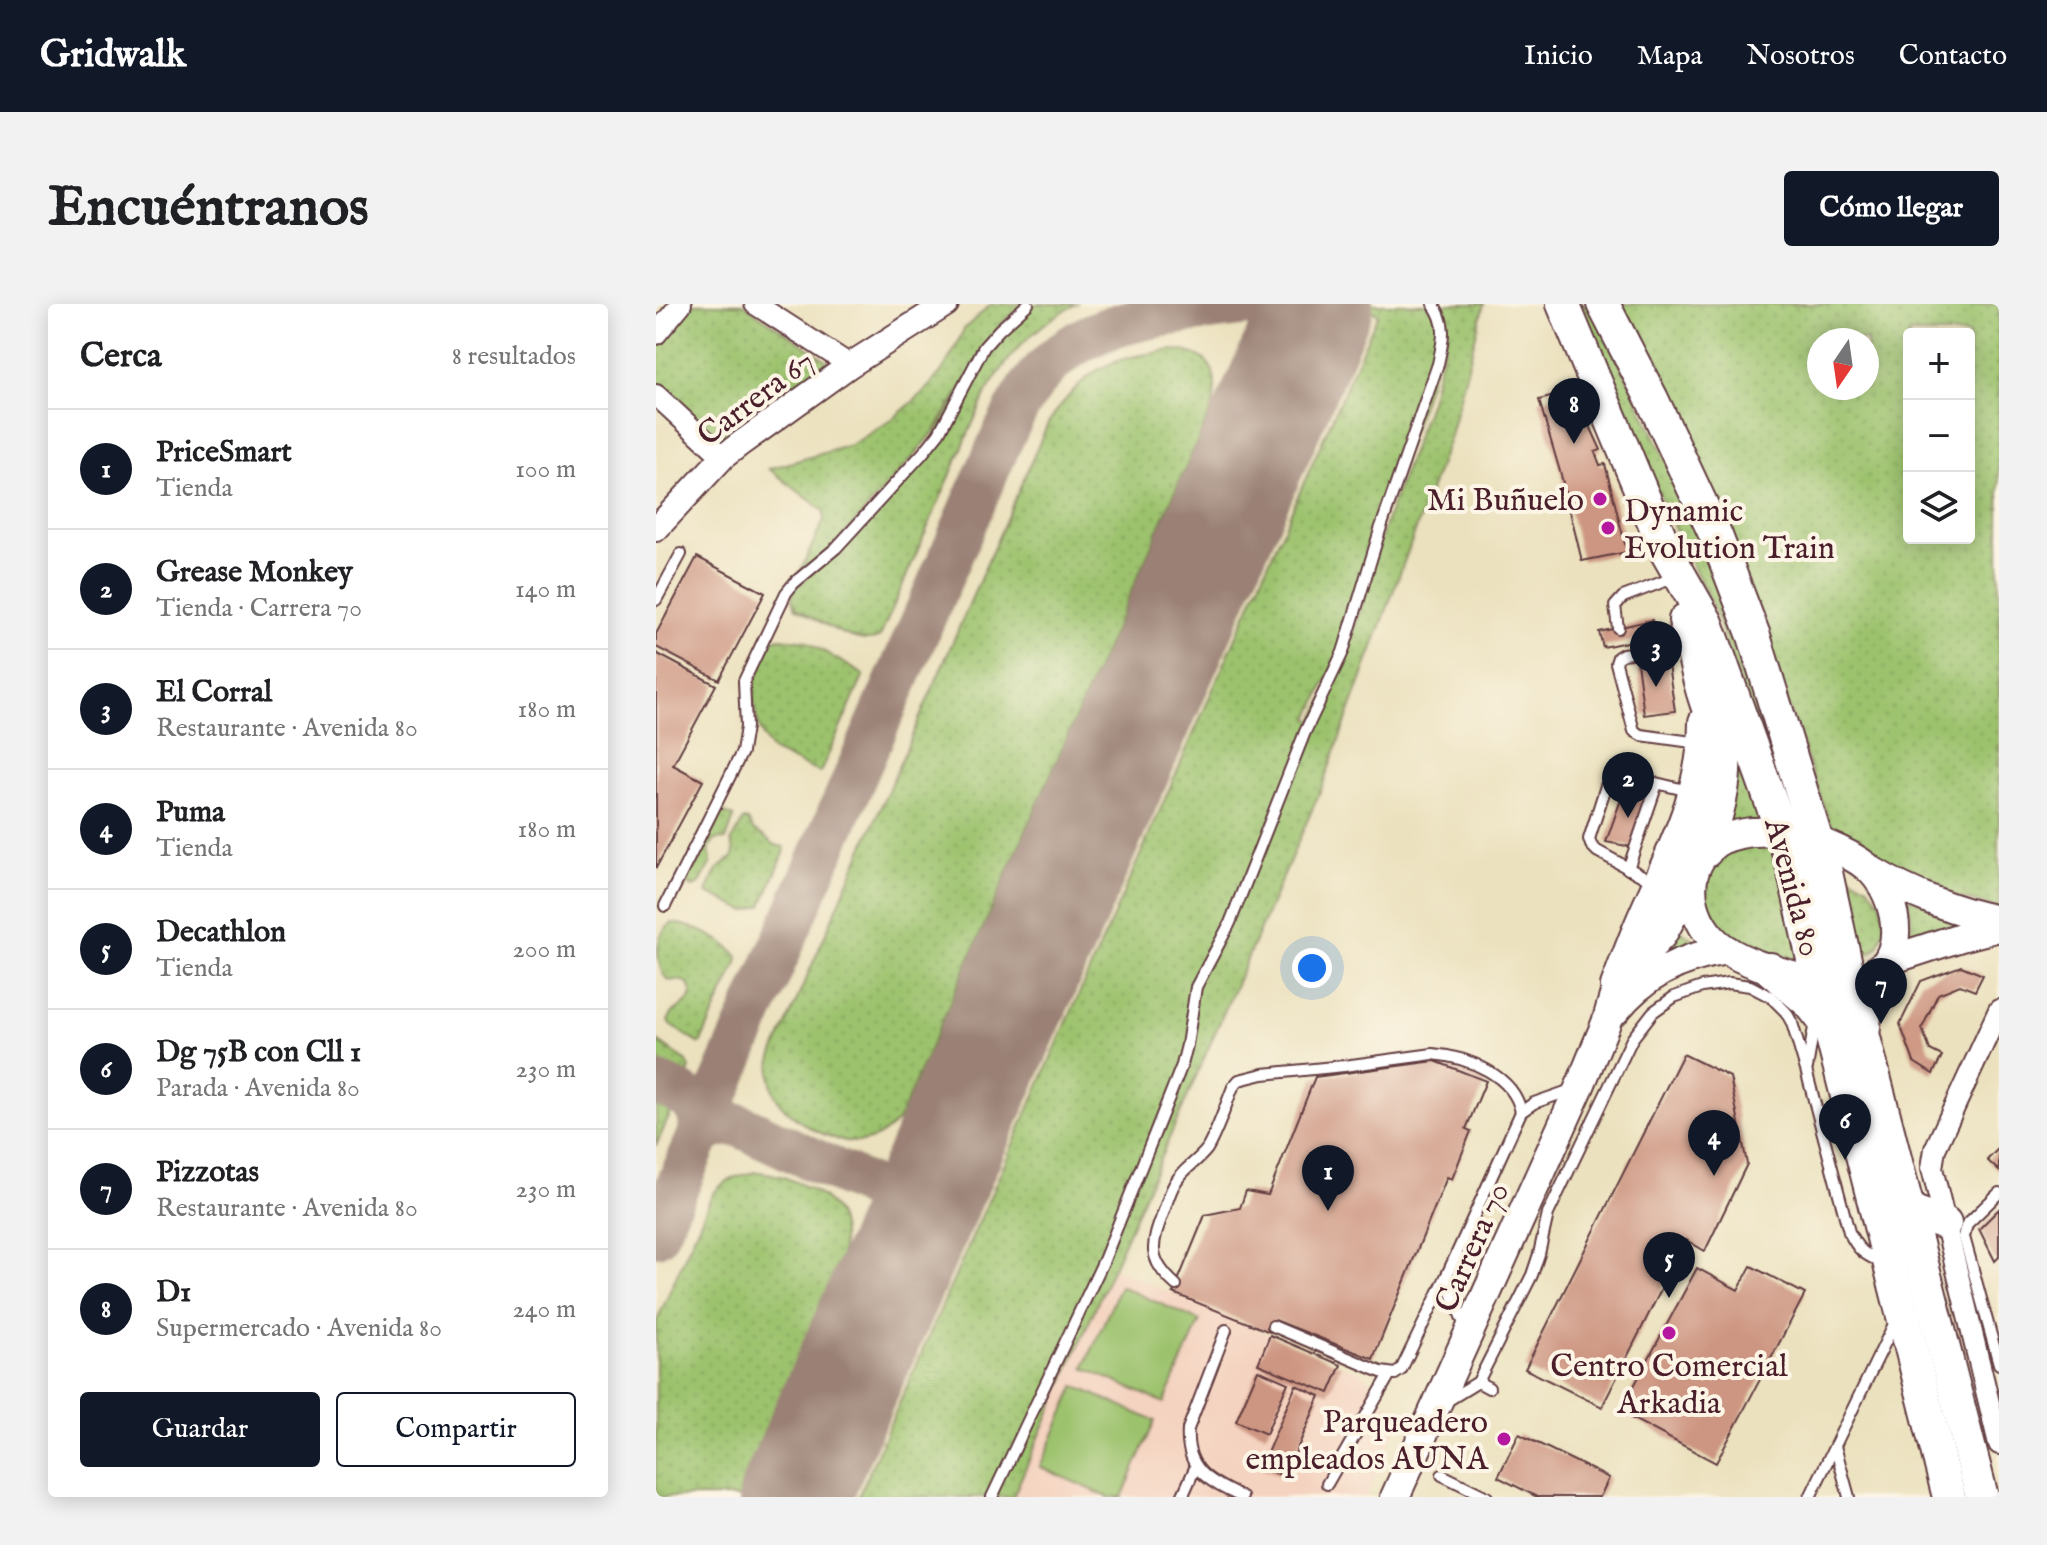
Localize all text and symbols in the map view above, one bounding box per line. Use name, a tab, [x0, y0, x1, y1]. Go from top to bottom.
text: Gridwalk	[40, 32, 186, 80]
text: Inicio	[1524, 39, 1593, 74]
text: Mapa	[1637, 39, 1703, 74]
text: Nosotros	[1747, 39, 1855, 74]
text: Contacto	[1899, 39, 2007, 74]
button: Cómo llegar	[1784, 171, 1999, 246]
text: Encuéntranos	[48, 173, 369, 244]
north arrow	[1807, 328, 1879, 400]
map controls	[1903, 328, 1975, 544]
button: +	[1903, 328, 1975, 400]
text: Cerca	[80, 335, 162, 378]
text: 8 resultados	[452, 340, 576, 373]
street label: Carrera 67	[690, 342, 823, 456]
pin: 8	[1548, 378, 1600, 444]
button: −	[1903, 400, 1975, 472]
text: PriceSmart	[156, 434, 292, 472]
text: 1	[101, 453, 111, 486]
text: 100 m	[515, 453, 576, 486]
text: Tienda	[156, 472, 233, 505]
button: layers	[1903, 472, 1975, 544]
place label: Mi Buñuelo	[1427, 481, 1584, 522]
marker: Mi Buñuelo	[1591, 490, 1609, 508]
place label: Dynamic Evolution Train	[1624, 492, 1835, 570]
marker: Dynamic Evolution Train	[1599, 519, 1617, 537]
text: Grease Monkey	[156, 554, 353, 592]
text: 2	[100, 573, 112, 606]
text: 140 m	[515, 573, 576, 606]
text: Tienda · Carrera 70	[156, 592, 362, 625]
pin: 3	[1630, 621, 1682, 687]
text: El Corral	[156, 674, 272, 712]
text: 3	[101, 693, 111, 726]
text: 180 m	[518, 693, 576, 726]
text: Restaurante · Avenida 80	[156, 712, 418, 745]
pin: 2	[1602, 752, 1654, 818]
text: Puma	[156, 794, 225, 832]
text: 4	[100, 813, 112, 846]
text: 180 m	[518, 813, 576, 846]
street label: Avenida 80	[1753, 813, 1830, 961]
text: Tienda	[156, 832, 233, 865]
text: Decathlon	[156, 914, 286, 952]
text: 5	[101, 933, 111, 966]
text: 200 m	[512, 933, 576, 966]
your location	[1292, 948, 1332, 988]
text: Tienda	[156, 952, 233, 985]
pin: 7	[1855, 958, 1907, 1024]
text: Dg 75B con Cll 1	[156, 1034, 361, 1072]
text: 6	[101, 1053, 111, 1086]
text: 230 m	[516, 1053, 576, 1086]
text: Parada · Avenida 80	[156, 1072, 360, 1105]
pin: 6	[1819, 1094, 1871, 1160]
pin: 4	[1688, 1110, 1740, 1176]
pin: 1	[1302, 1145, 1354, 1211]
text: Pizzotas	[156, 1154, 259, 1192]
text: 7	[100, 1173, 112, 1206]
text: 230 m	[516, 1173, 576, 1206]
street label: Carrera 70	[1426, 1177, 1520, 1319]
text: Restaurante · Avenida 80	[156, 1192, 418, 1225]
pin: 5	[1643, 1232, 1695, 1298]
text: D1	[156, 1274, 191, 1312]
text: 8	[101, 1293, 111, 1326]
text: 240 m	[513, 1293, 576, 1326]
text: Supermercado · Avenida 80	[156, 1312, 442, 1345]
marker: Centro Comercial Arkadia	[1660, 1324, 1678, 1342]
place label: Centro Comercial Arkadia	[1550, 1347, 1788, 1425]
button: Guardar	[80, 1392, 320, 1467]
button: Compartir	[336, 1392, 576, 1467]
place label: Parqueadero empleados AUNA	[1246, 1403, 1489, 1481]
marker: Parqueadero empleados AUNA	[1495, 1430, 1513, 1448]

